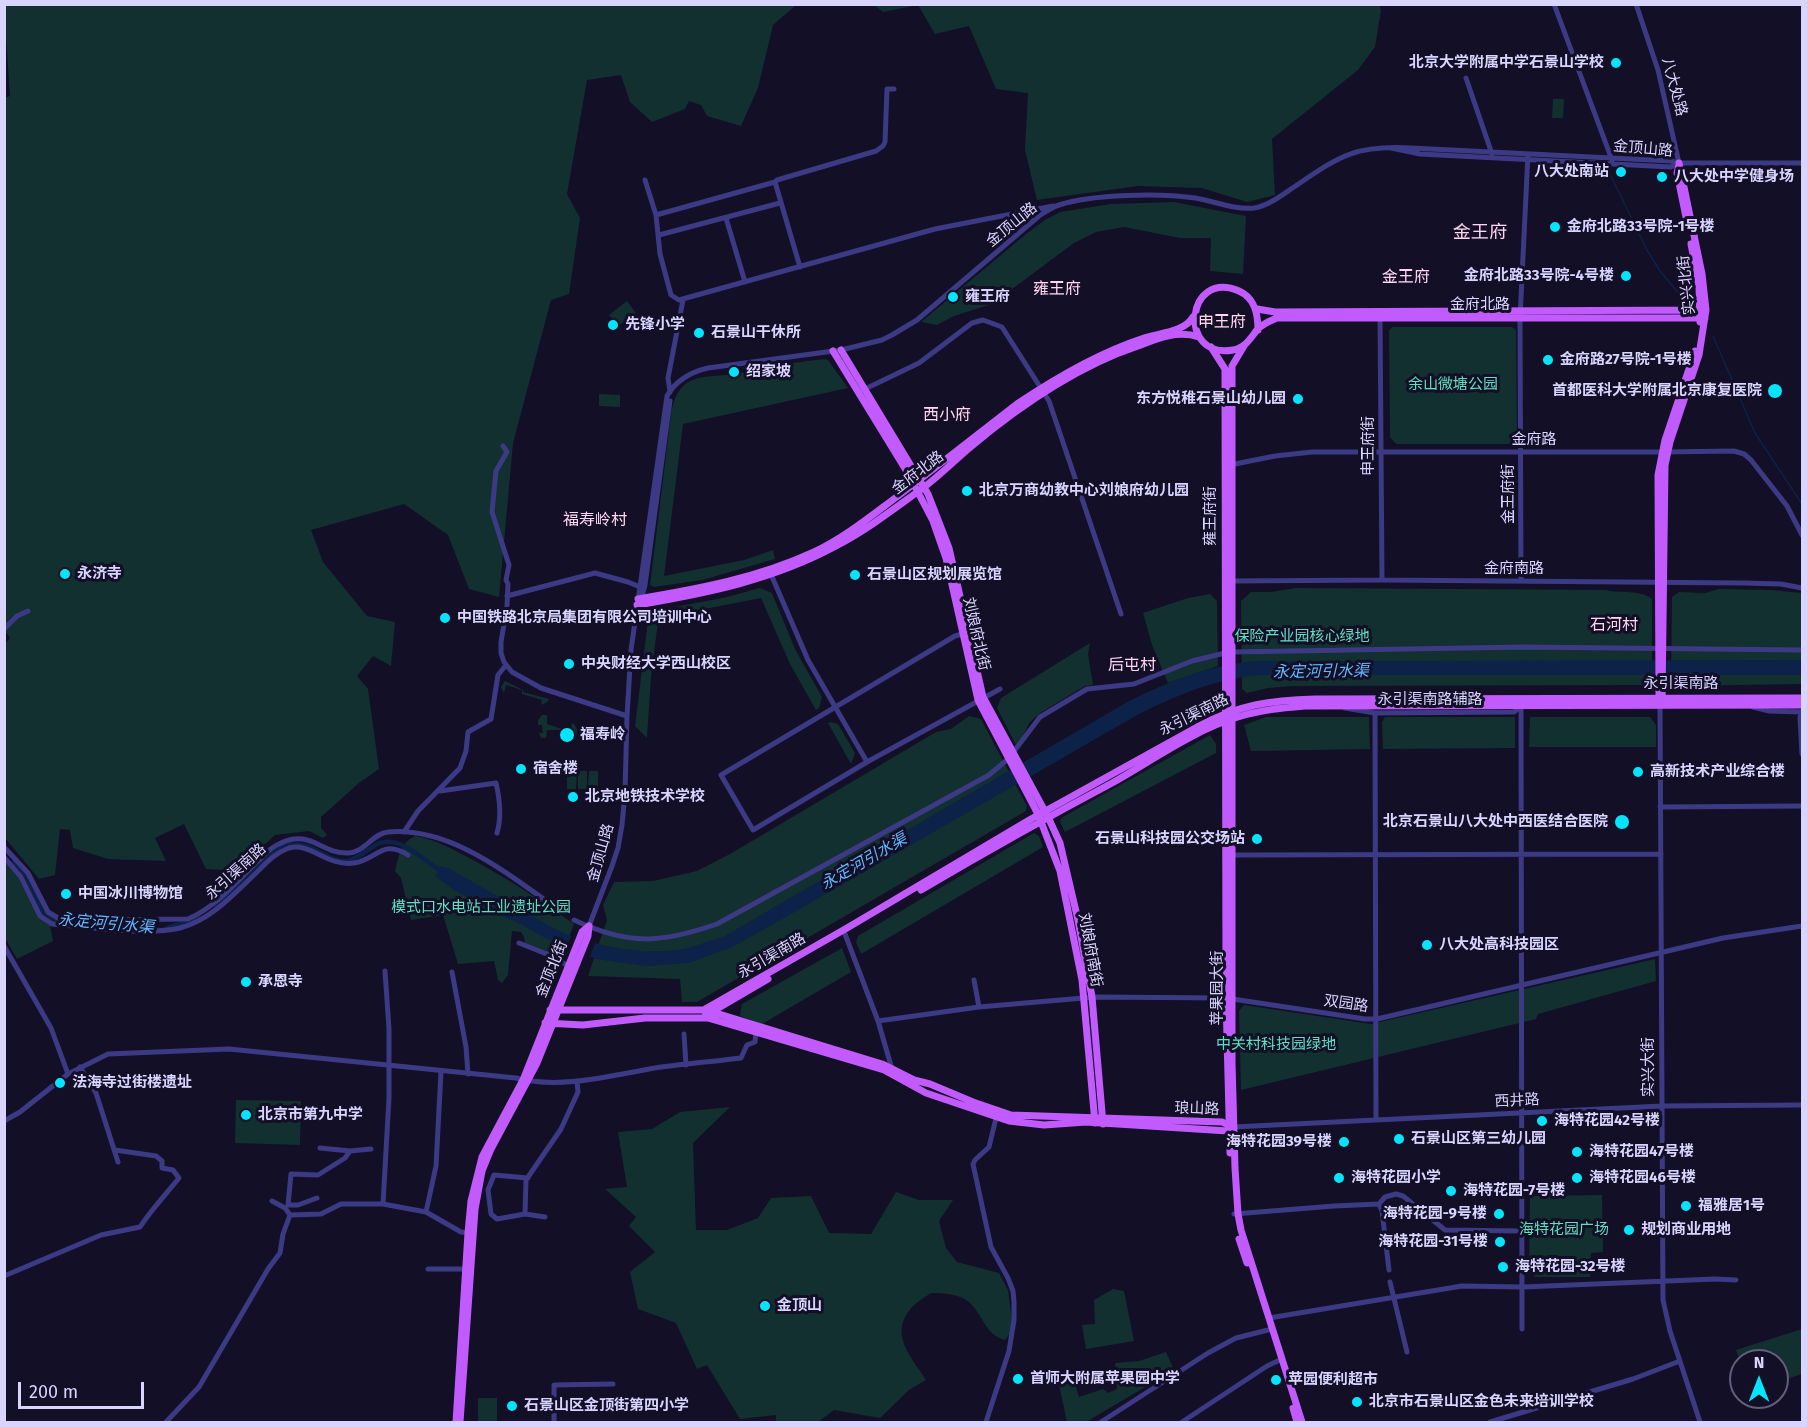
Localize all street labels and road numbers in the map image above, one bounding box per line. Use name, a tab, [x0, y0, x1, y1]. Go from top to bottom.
street label: 八大处路	[1658, 56, 1690, 118]
street label: 金顶山路	[1612, 137, 1674, 161]
street label: 金顶山路	[983, 199, 1041, 251]
street label: 实兴北街	[1675, 254, 1699, 316]
street label: 金府北路	[1450, 296, 1510, 314]
street label: 申王府街	[1360, 416, 1378, 476]
street label: 金府路	[1512, 431, 1556, 449]
street label: 金府北路	[889, 448, 947, 498]
street label: 金王府街	[1500, 464, 1518, 524]
street label: 雍王府街	[1202, 486, 1220, 546]
street label: 金府南路	[1484, 560, 1544, 578]
street label: 刘娘府北街	[959, 595, 993, 673]
street label: 永引渠南路	[1644, 675, 1718, 693]
street label: 永引渠南路	[1156, 690, 1232, 740]
street label: 永引渠南路辅路	[1378, 691, 1482, 709]
street label: 金顶山路	[584, 822, 618, 884]
street label: 永引渠南路	[202, 840, 270, 904]
street label: 刘娘府南街	[1075, 912, 1105, 988]
street label: 永引渠南路	[735, 929, 809, 983]
street label: 金顶北街	[532, 938, 572, 1000]
street label: 苹果园大街	[1209, 951, 1227, 1025]
street label: 双园路	[1322, 992, 1370, 1016]
street label: 实兴大街	[1640, 1037, 1658, 1097]
street label: 西井路	[1494, 1091, 1540, 1111]
street label: 琅山路	[1174, 1099, 1220, 1119]

